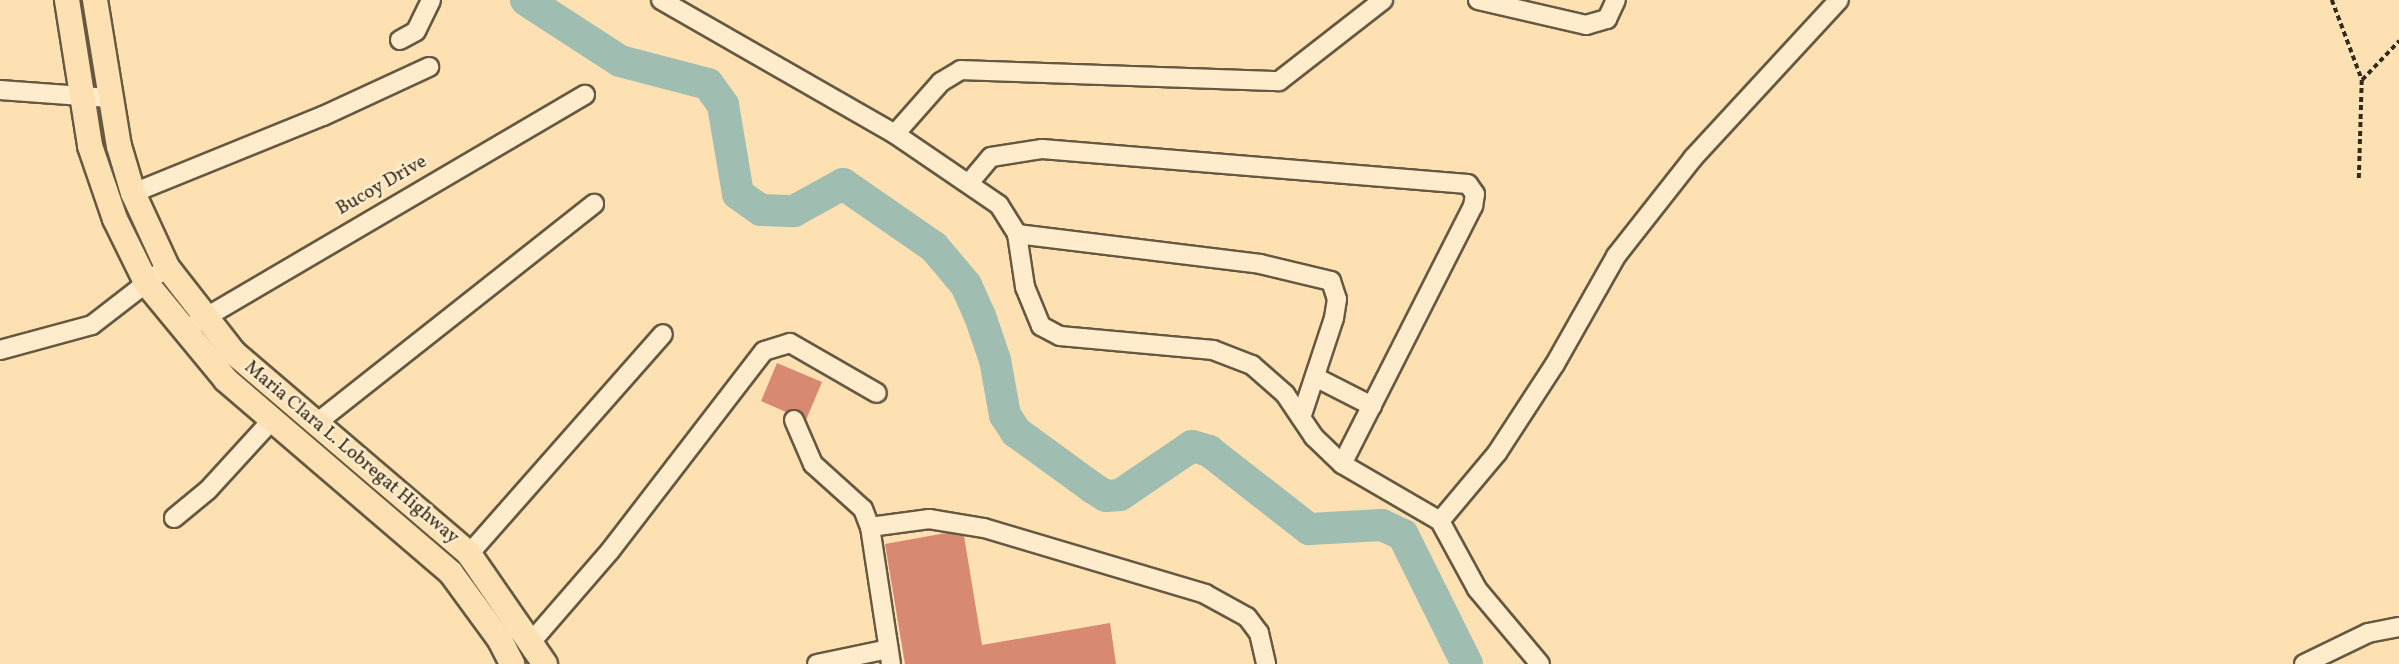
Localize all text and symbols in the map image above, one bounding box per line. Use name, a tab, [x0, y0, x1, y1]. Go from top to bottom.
street label: Bucoy Drive	[332, 151, 432, 221]
street label: Maria Clara L. Lobregat Highway	[239, 356, 463, 550]

